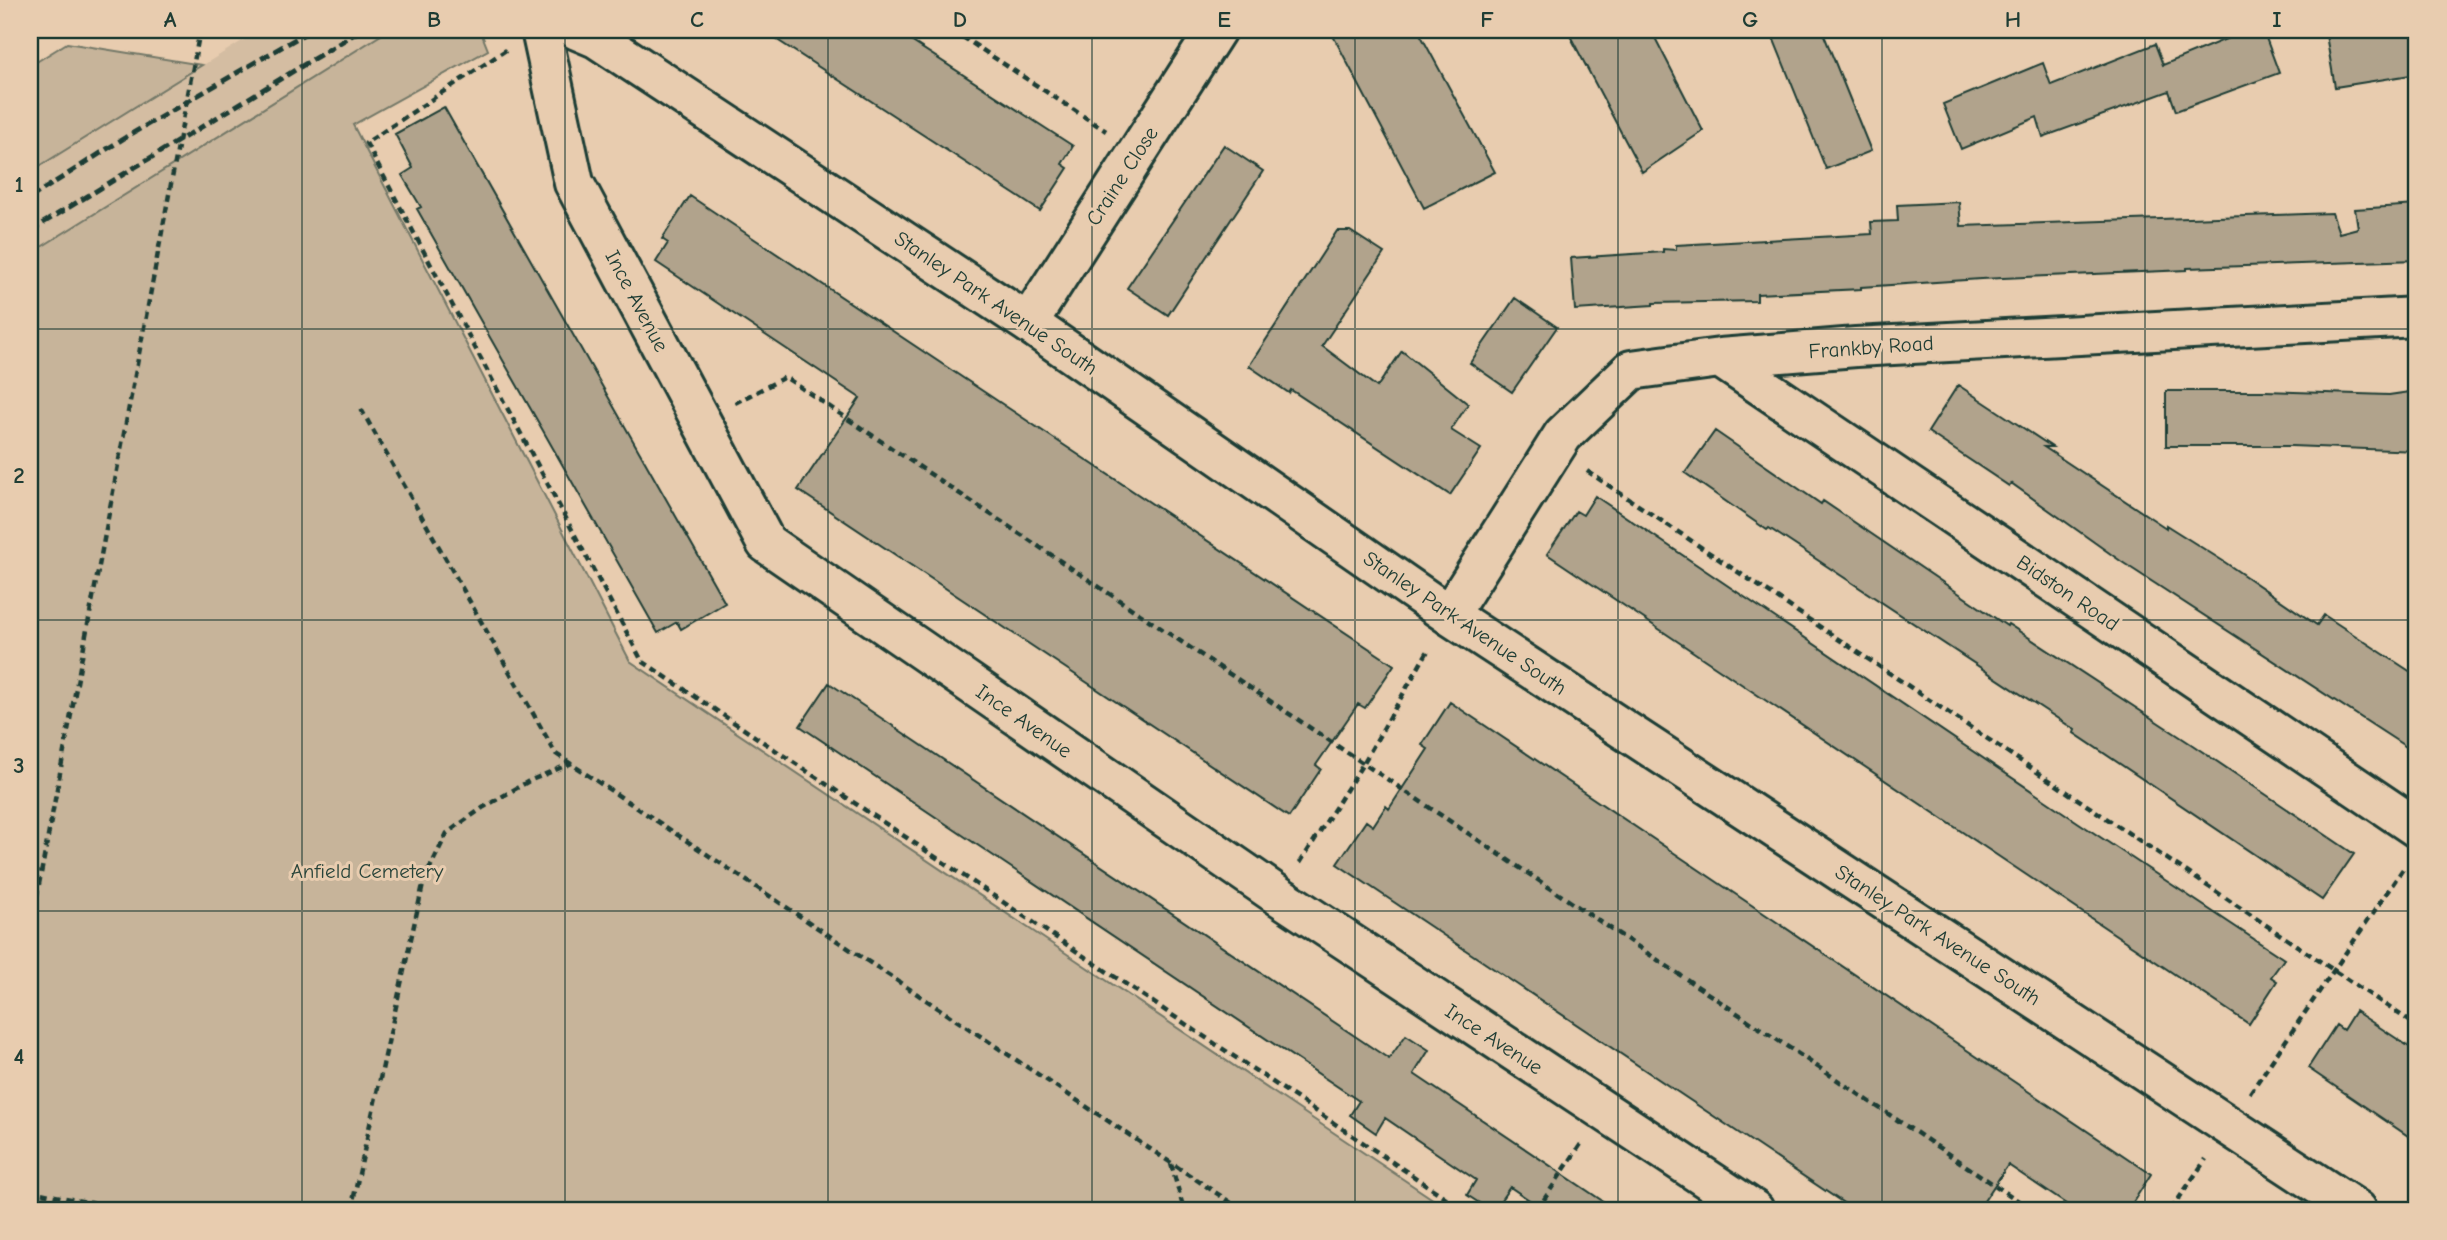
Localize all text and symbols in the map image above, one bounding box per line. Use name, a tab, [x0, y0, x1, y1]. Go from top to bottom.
text: A	[164, 6, 177, 33]
text: B	[427, 6, 441, 33]
text: C	[690, 6, 704, 33]
text: D	[953, 6, 967, 33]
text: E	[1217, 6, 1231, 33]
text: F	[1480, 6, 1494, 33]
text: G	[1742, 6, 1758, 33]
text: H	[2005, 6, 2021, 33]
text: I	[2272, 6, 2282, 33]
street label: Craine Close	[1081, 122, 1163, 230]
text: 1	[14, 171, 24, 198]
street label: Stanley Park Avenue South	[890, 226, 1102, 380]
street label: Ince Avenue	[600, 246, 674, 356]
street label: Frankby Road	[1808, 331, 1934, 363]
text: 2	[13, 462, 25, 489]
street label: Stanley Park Avenue South	[1359, 546, 1571, 700]
street label: Bidston Road	[2012, 550, 2124, 636]
street label: Ince Avenue	[971, 679, 1077, 763]
text: 3	[13, 752, 25, 779]
park label: Anfield Cemetery	[291, 859, 444, 883]
street label: Stanley Park Avenue South	[1831, 860, 2045, 1010]
street label: Ince Avenue	[1441, 999, 1547, 1079]
text: 4	[14, 1043, 25, 1070]

